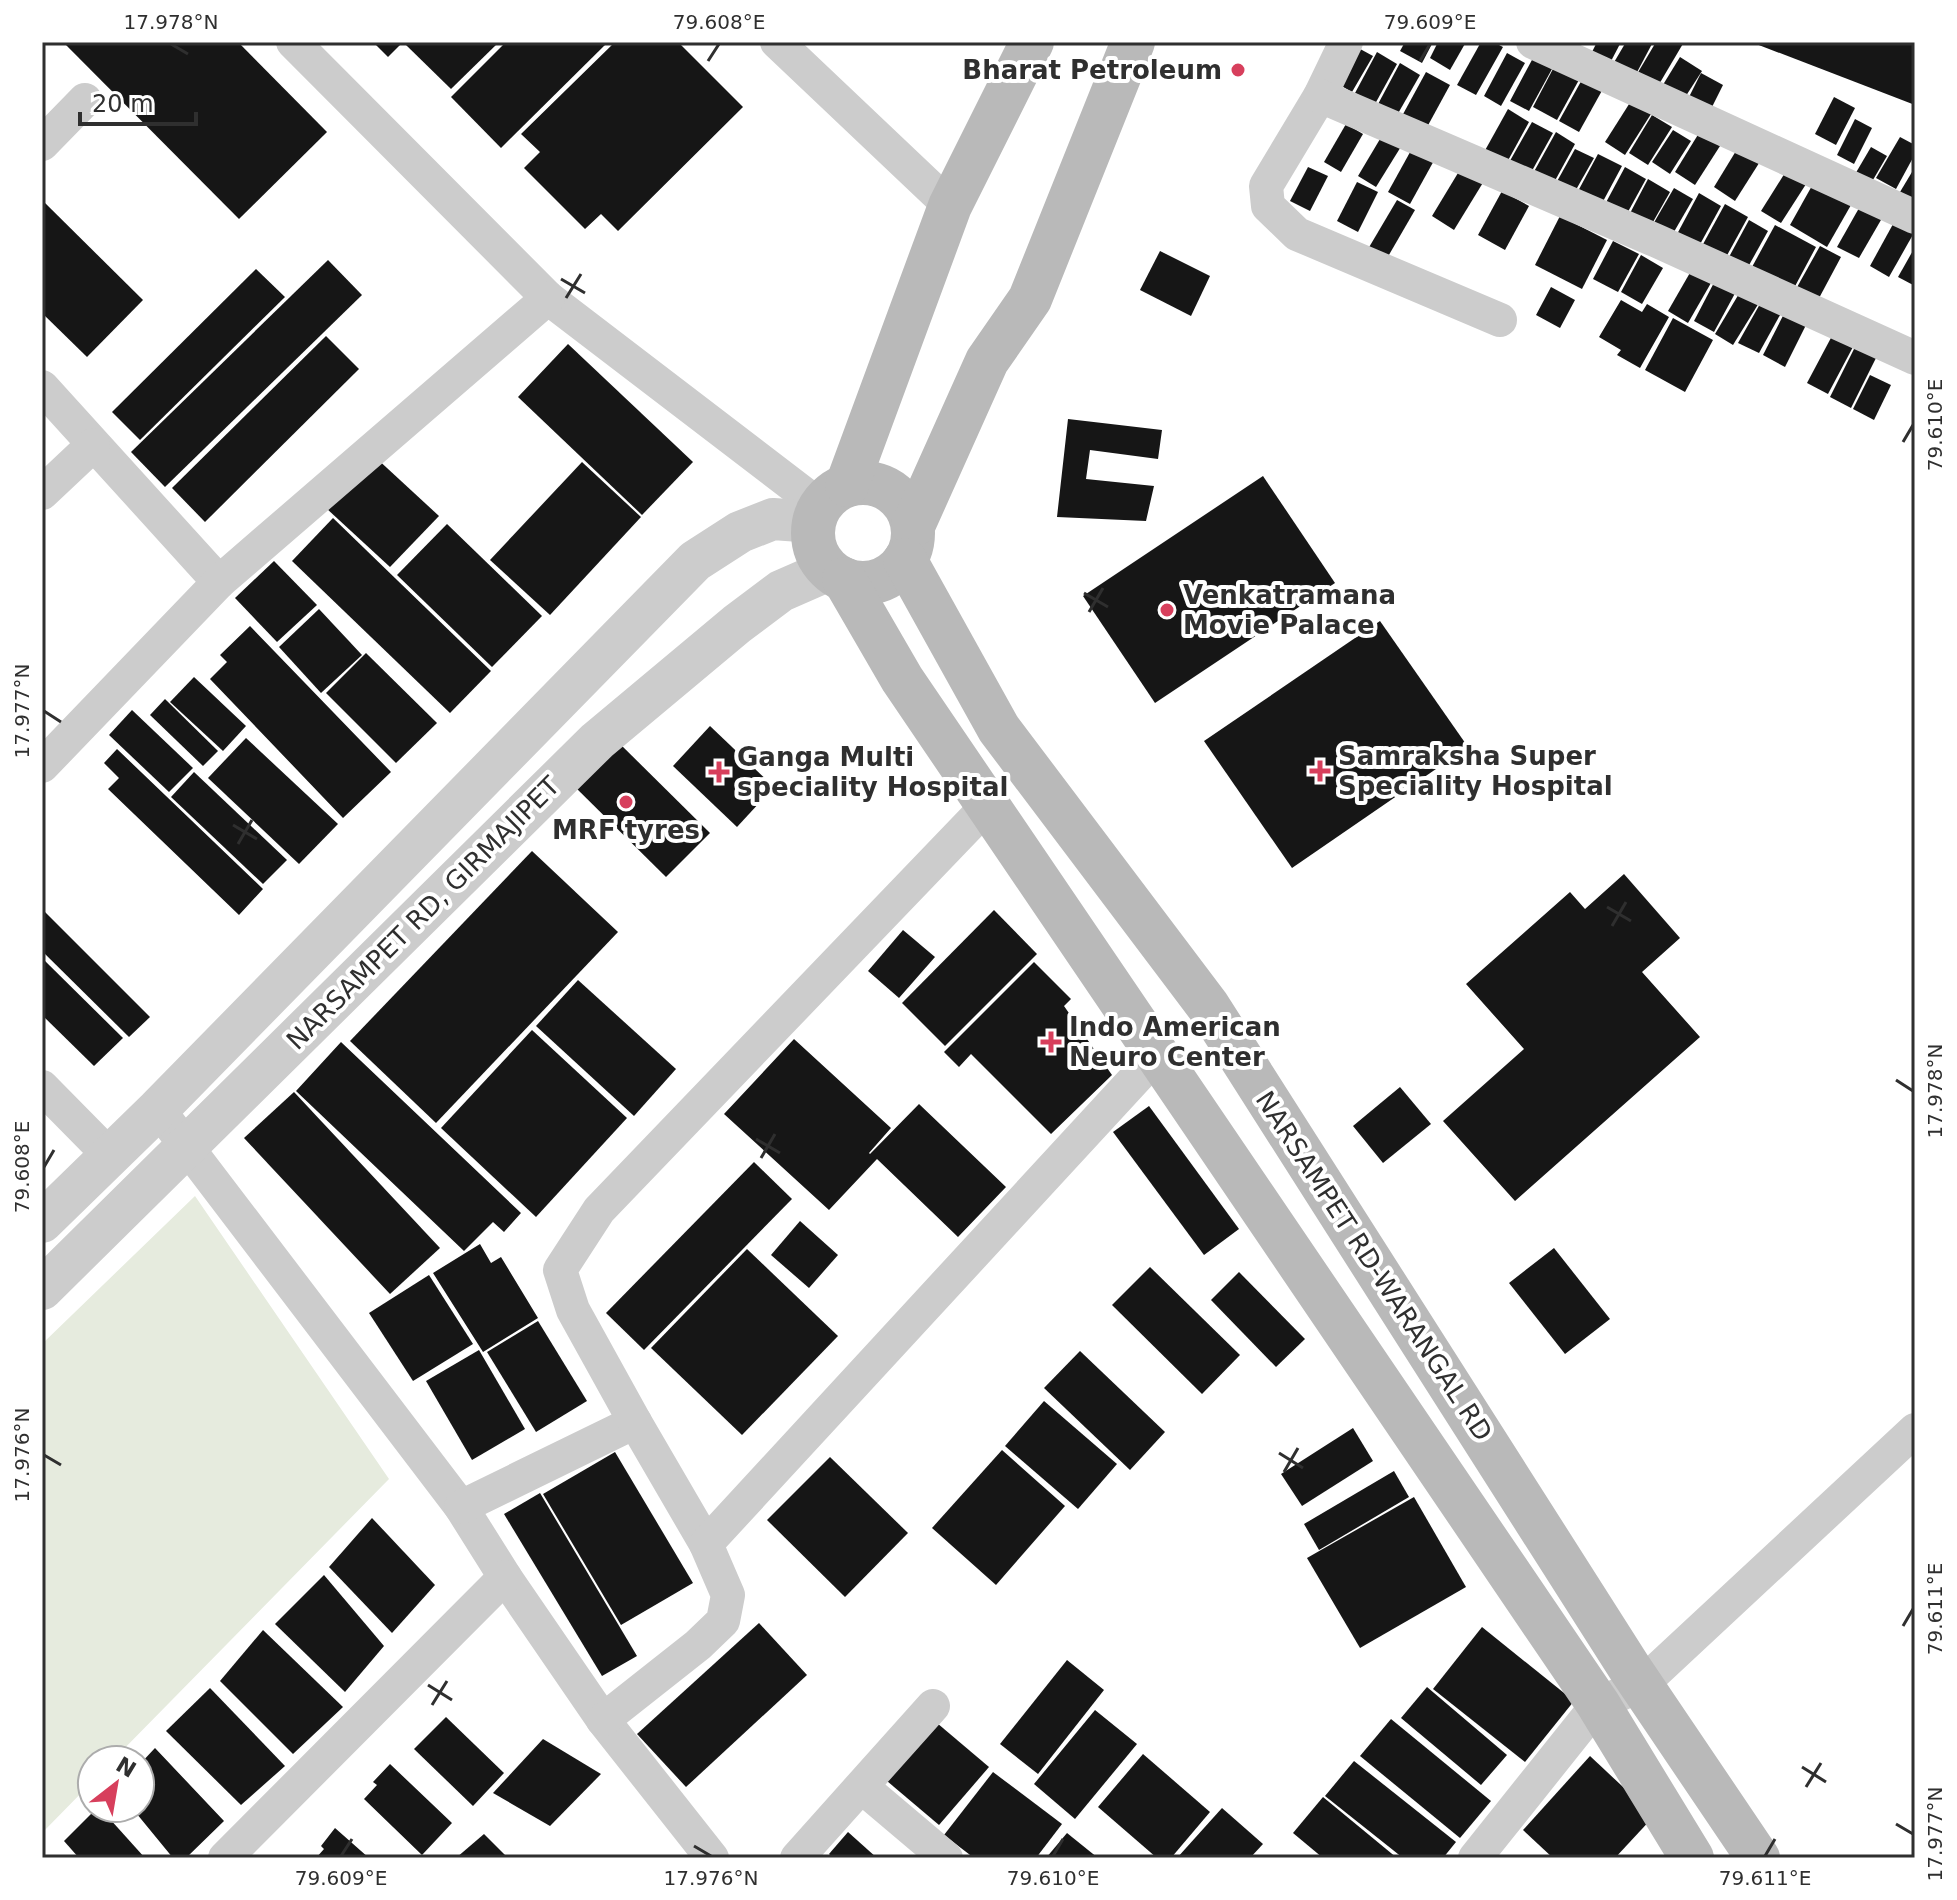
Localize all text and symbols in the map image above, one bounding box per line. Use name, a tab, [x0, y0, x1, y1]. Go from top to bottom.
text: 17.978°N	[124, 10, 218, 34]
text: 79.608°E	[673, 10, 765, 34]
text: 79.609°E	[1384, 10, 1476, 34]
place label: Bharat Petroleum	[962, 55, 1222, 85]
marker: Bharat Petroleum	[1229, 61, 1247, 79]
scale bar	[80, 76, 196, 126]
text: 20 m	[92, 90, 154, 118]
text: 79.610°E	[1923, 379, 1947, 471]
place label: Venkatramana Movie Palace	[1183, 580, 1396, 640]
marker: Venkatramana Movie Palace	[1158, 601, 1176, 619]
text: 17.977°N	[10, 664, 34, 758]
place label: Samraksha Super Speciality Hospital	[1338, 741, 1613, 801]
place label: Ganga Multi speciality Hospital	[737, 742, 1008, 802]
marker: Samraksha Super Speciality Hospital	[1309, 760, 1331, 782]
marker: Ganga Multi speciality Hospital	[708, 761, 730, 783]
street label: NARSAMPET RD, GIRMAJIPET	[281, 771, 565, 1055]
marker: MRF tyres	[617, 793, 635, 811]
place label: MRF tyres	[552, 815, 700, 845]
place label: Indo American Neuro Center	[1069, 1012, 1281, 1072]
marker: Indo American Neuro Center	[1040, 1031, 1062, 1053]
text: 17.978°N	[1923, 1044, 1947, 1138]
street label: NARSAMPET RD-WARANGAL RD	[1250, 1086, 1498, 1446]
text: 79.608°E	[10, 1121, 34, 1213]
text: 17.976°N	[10, 1408, 34, 1502]
text: 79.611°E	[1923, 1563, 1947, 1655]
north arrow	[76, 1744, 156, 1824]
text: N	[112, 1752, 140, 1783]
text: 17.977°N	[1923, 1787, 1947, 1881]
text: 79.609°E	[295, 1866, 387, 1890]
text: 17.976°N	[664, 1866, 758, 1890]
text: 79.610°E	[1007, 1866, 1099, 1890]
text: 79.611°E	[1719, 1866, 1811, 1890]

